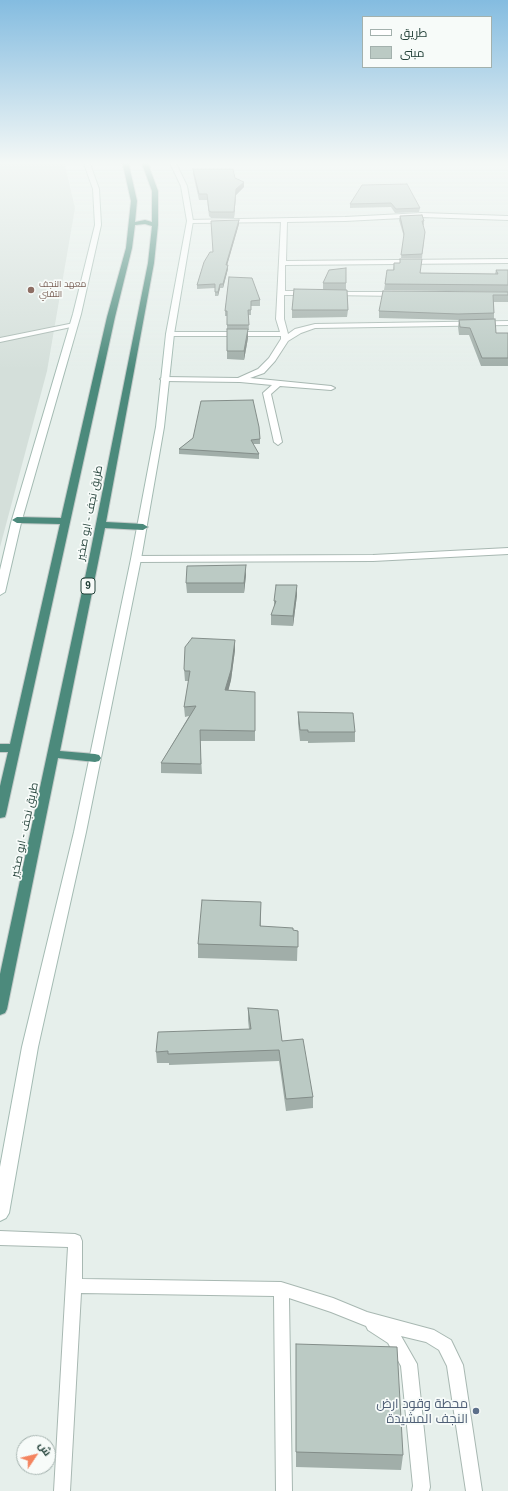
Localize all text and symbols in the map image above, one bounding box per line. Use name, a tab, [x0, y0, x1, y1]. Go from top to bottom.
legend	[362, 16, 492, 68]
text: طريق	[400, 26, 427, 40]
text: مبنى	[400, 46, 425, 60]
place label: معهد النجف التقني	[39, 280, 86, 301]
marker: معهد النجف التقني	[26, 285, 36, 295]
street label: طريق نجف - ابو صخير	[74, 464, 106, 562]
road number: 9	[81, 578, 95, 594]
street label: طريق نجف - ابو صخير	[8, 781, 42, 879]
place label: محطة وقود ارض النجف المشيدة	[376, 1396, 468, 1427]
marker: محطة وقود ارض النجف المشيدة	[471, 1406, 481, 1416]
north arrow	[16, 1435, 56, 1475]
text: ش	[36, 1439, 54, 1458]

